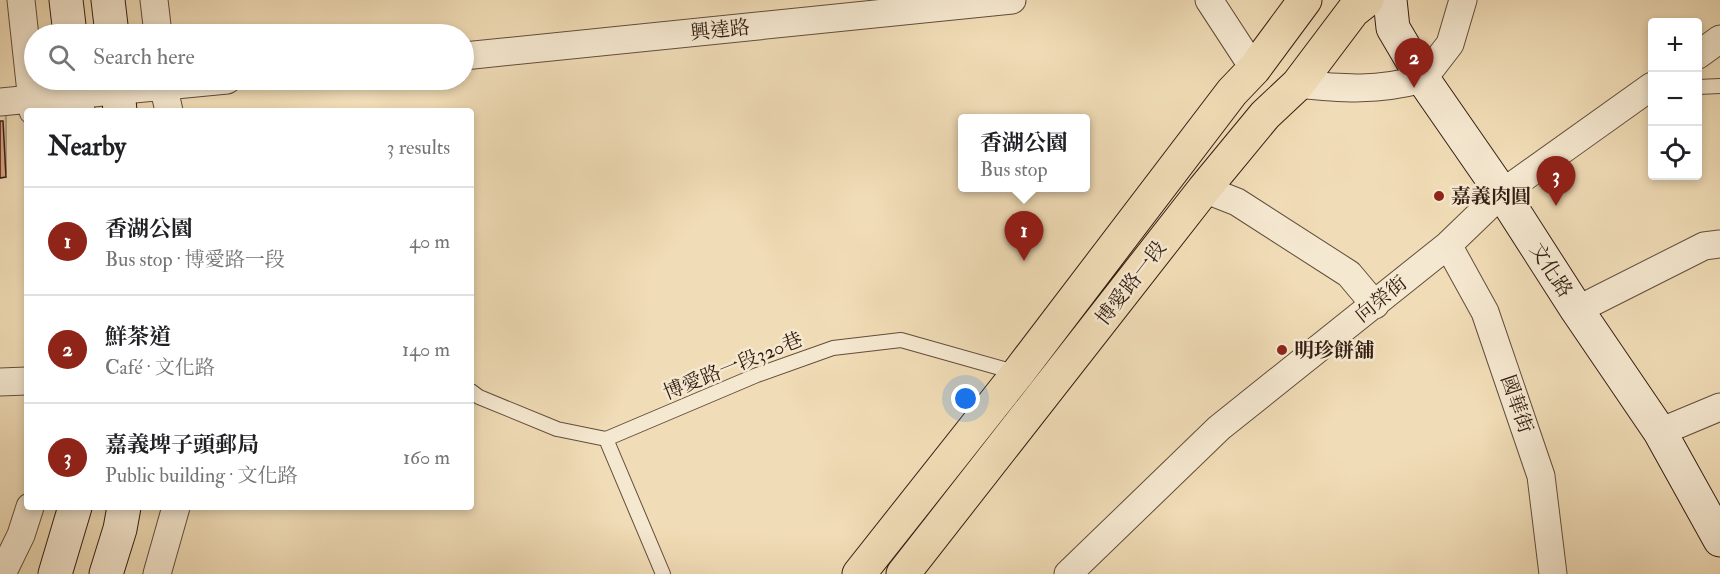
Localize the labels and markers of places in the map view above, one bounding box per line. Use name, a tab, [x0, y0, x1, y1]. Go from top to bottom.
pin: 2	[1394, 38, 1434, 88]
pin: 3	[1536, 156, 1576, 206]
place label: 嘉義肉圓	[1451, 184, 1531, 209]
marker: 嘉義肉圓	[1432, 189, 1446, 203]
pin: 1	[1004, 212, 1044, 261]
place label: 明珍餅舖	[1294, 338, 1374, 363]
marker: 明珍餅舖	[1275, 343, 1289, 357]

